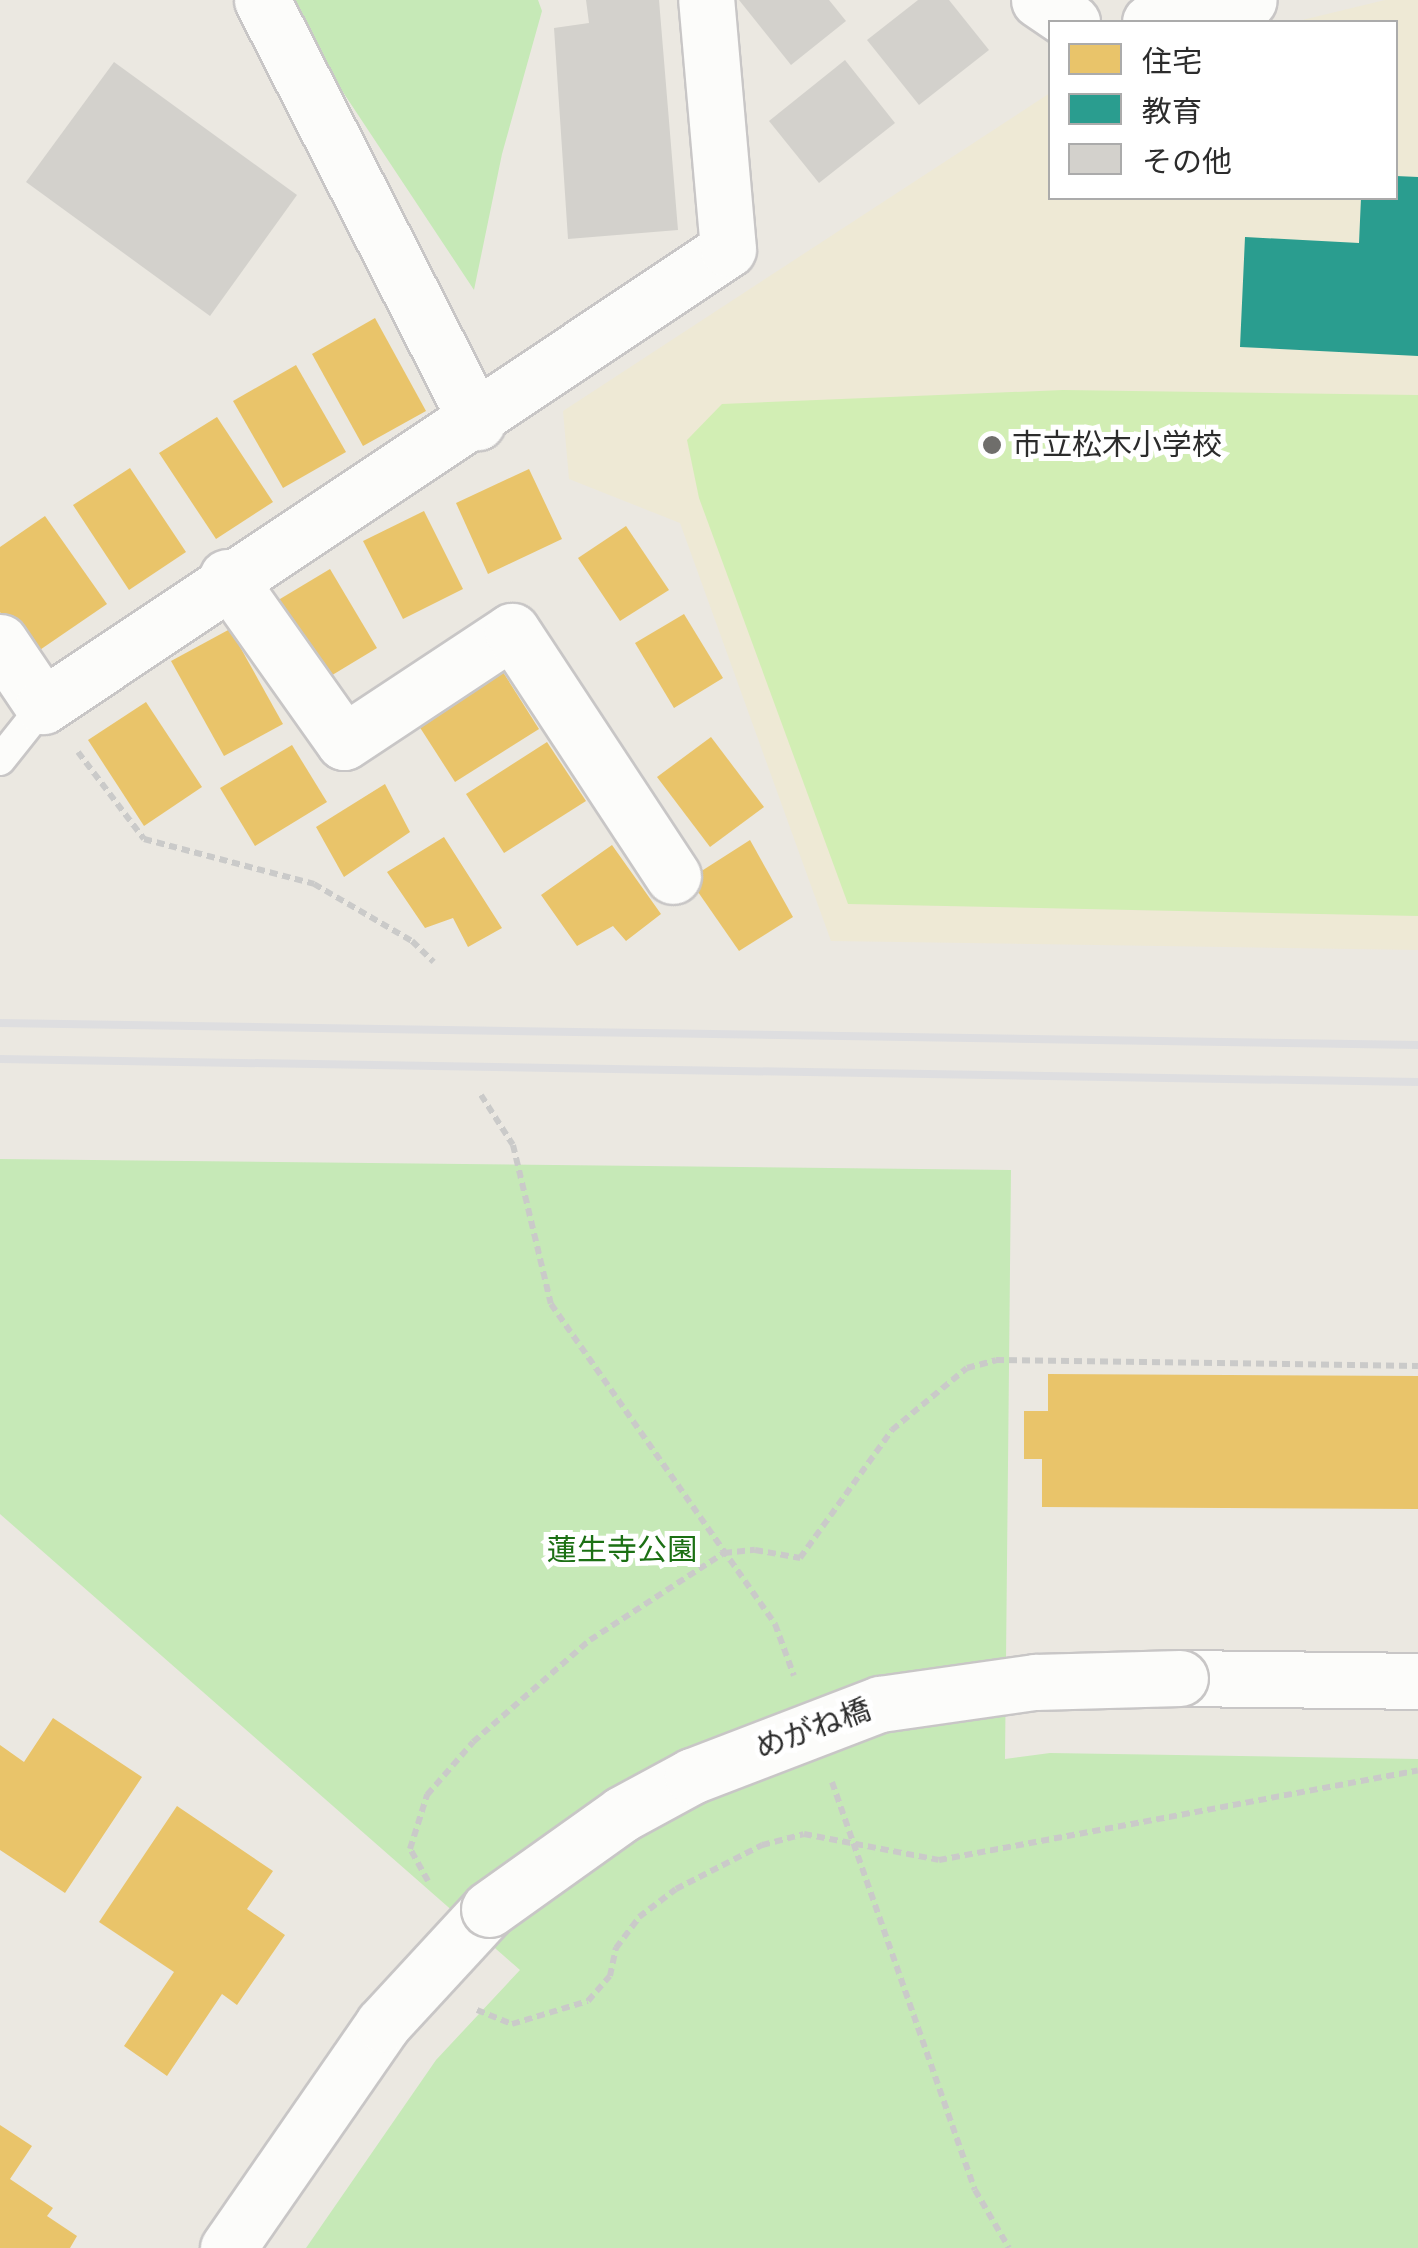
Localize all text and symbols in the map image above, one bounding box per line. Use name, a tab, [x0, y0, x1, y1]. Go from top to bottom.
legend	[1048, 20, 1398, 200]
text: 住宅	[1142, 44, 1202, 79]
text: 教育	[1142, 94, 1202, 129]
text: その他	[1142, 144, 1232, 179]
place label: 市立松木小学校	[1012, 427, 1222, 463]
marker: 市立松木小学校	[981, 434, 1003, 456]
park label: 蓮生寺公園	[547, 1532, 697, 1568]
street label: めがね橋	[750, 1692, 876, 1766]

